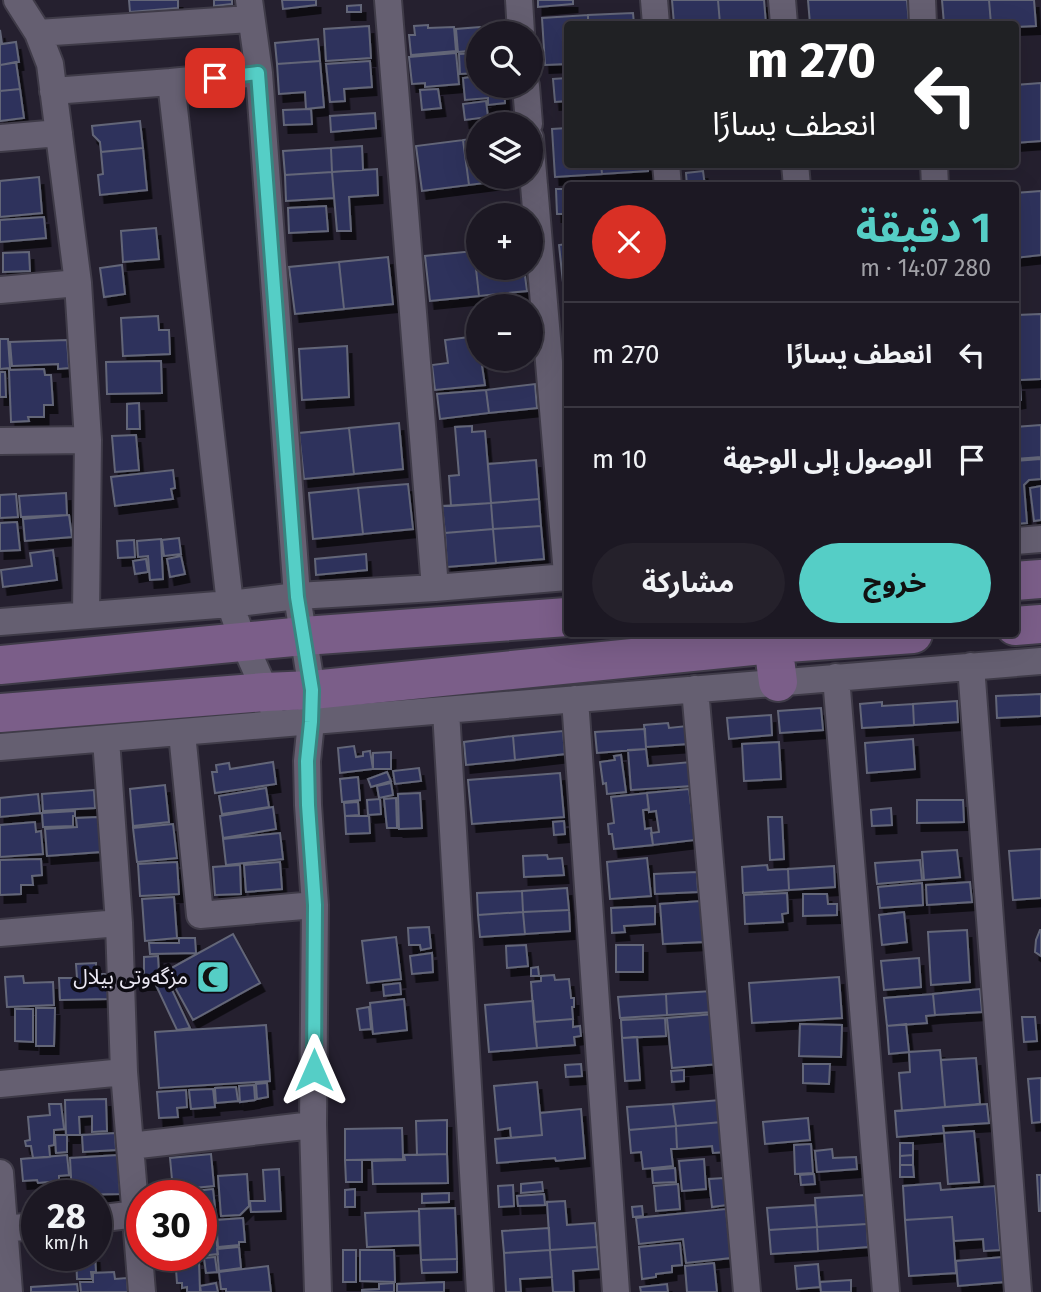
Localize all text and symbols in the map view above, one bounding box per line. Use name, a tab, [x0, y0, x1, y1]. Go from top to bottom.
map controls	[466, 21, 543, 371]
button: search	[466, 21, 543, 98]
text: 270 m	[747, 31, 876, 90]
pin	[185, 48, 245, 108]
icon: left	[900, 49, 991, 140]
icon: arrive	[196, 59, 234, 97]
text: انعطف يسارًا	[712, 105, 876, 143]
button: layers	[466, 112, 543, 189]
button: +	[466, 203, 543, 280]
text: 1 دقيقة	[856, 203, 991, 253]
button: close	[592, 205, 666, 279]
text: 280 m · 14:07	[860, 254, 991, 282]
button: −	[466, 294, 543, 371]
icon: left	[953, 336, 991, 374]
text: 270 m	[592, 339, 660, 370]
text: انعطف يسارًا	[786, 339, 932, 370]
icon: arrive	[953, 441, 991, 479]
text: 10 m	[592, 444, 647, 475]
text: الوصول إلى الوجهة	[723, 444, 932, 475]
button: مشاركة	[592, 543, 785, 623]
button: خروج	[799, 543, 991, 623]
mosque icon: مزگەوتی بیلال	[194, 958, 232, 996]
place label: مزگەوتی بیلال	[73, 964, 188, 990]
position arrow	[277, 1033, 351, 1107]
speed limit sign: 30	[126, 1180, 217, 1271]
text: 28	[47, 1195, 86, 1237]
text: km/h	[44, 1232, 89, 1254]

